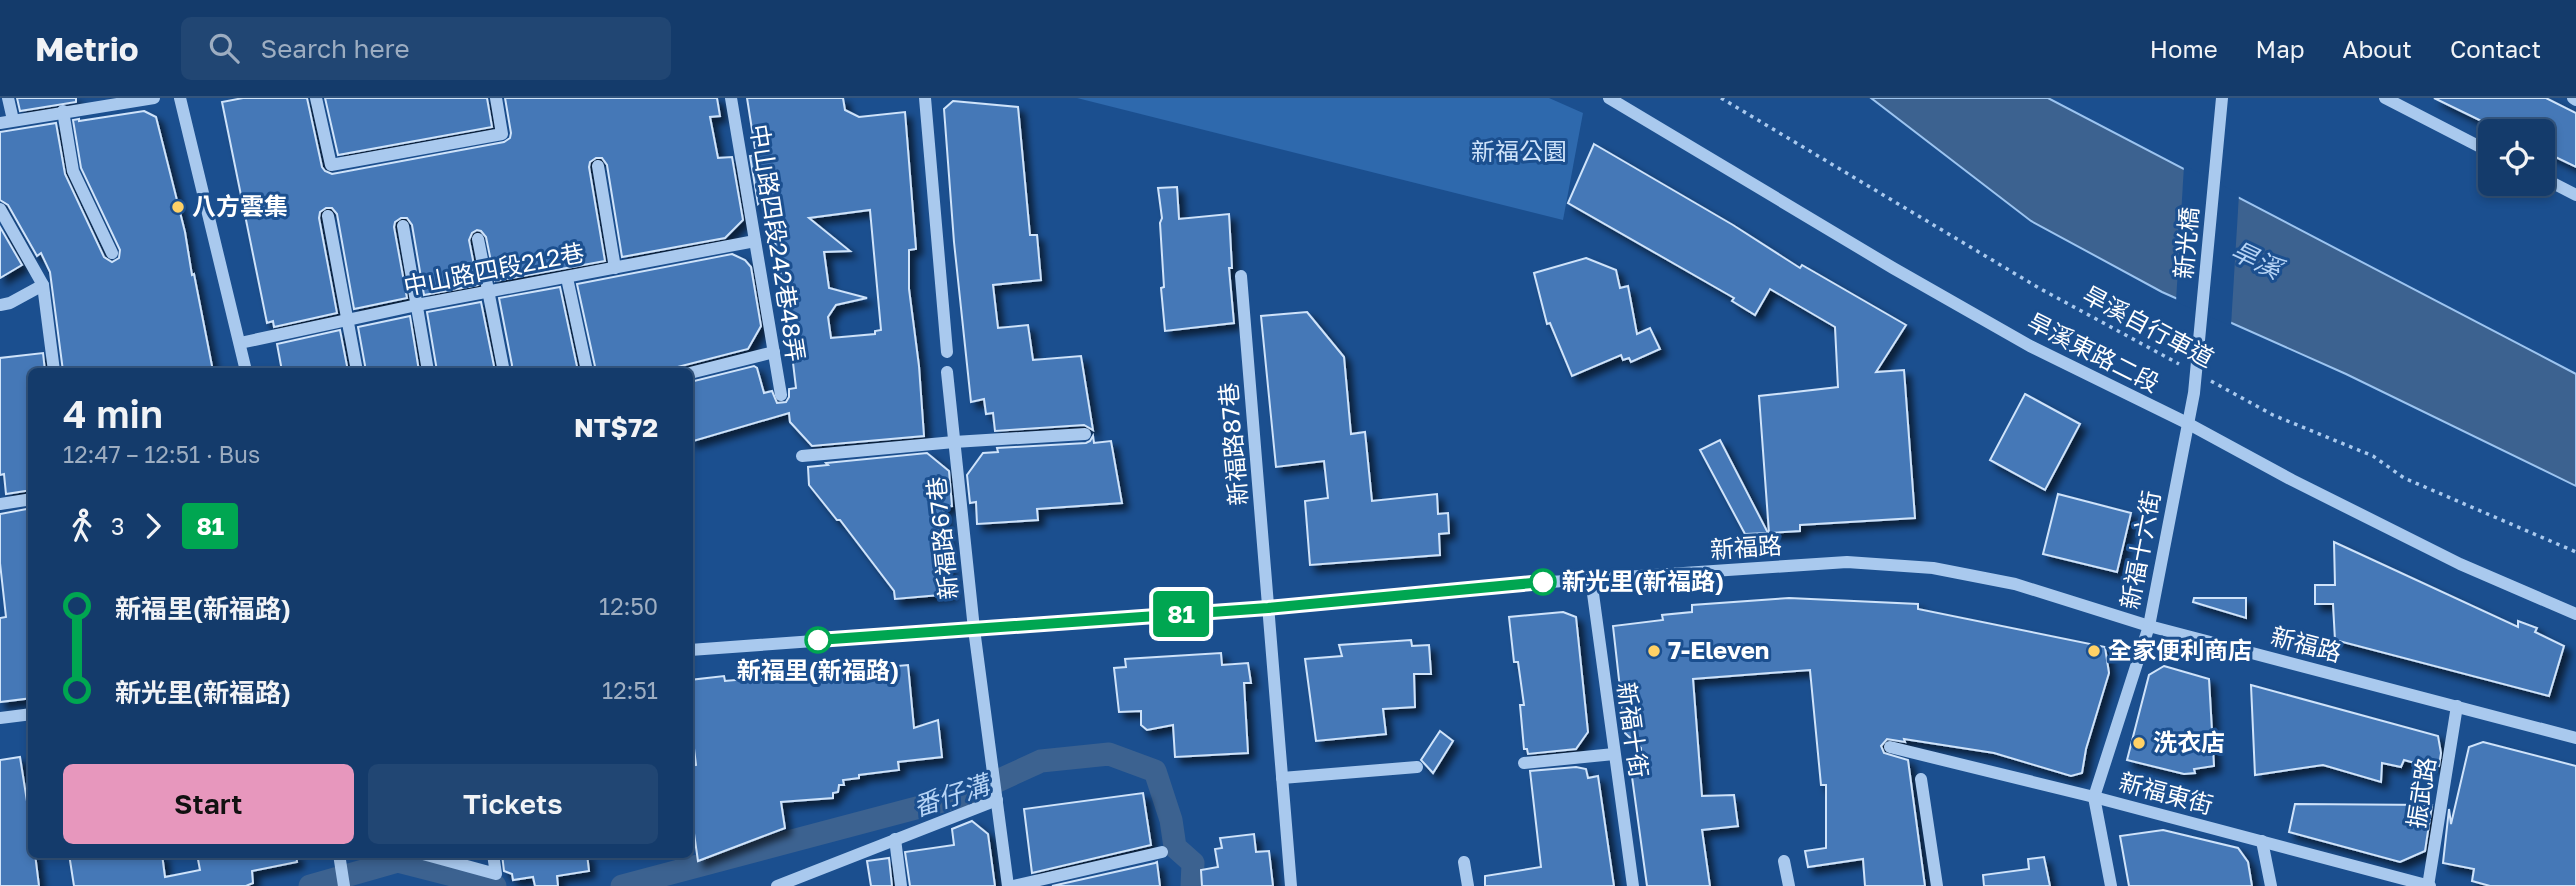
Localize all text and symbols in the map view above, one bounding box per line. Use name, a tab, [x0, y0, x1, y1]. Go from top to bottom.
search box	[181, 17, 671, 80]
text: Metrio	[35, 29, 139, 68]
icon: search	[205, 29, 243, 67]
text: Search here	[261, 33, 410, 64]
text: Home	[2150, 34, 2218, 63]
text: Map	[2256, 34, 2305, 63]
text: About	[2343, 34, 2412, 63]
text: Contact	[2450, 34, 2541, 63]
map controls	[2478, 119, 2555, 196]
button: locate	[2478, 119, 2555, 196]
street label: 中山路四段242巷48弄	[745, 122, 812, 363]
park label: 新福公園	[1471, 136, 1567, 165]
place label: 八方雲集	[192, 191, 288, 220]
marker: 八方雲集	[170, 199, 186, 215]
street label: 新光橋	[2168, 206, 2203, 280]
water label: 旱溪	[2226, 235, 2290, 286]
street label: 中山路四段212巷	[401, 237, 587, 300]
street label: 旱溪自行車道	[2078, 279, 2219, 372]
street label: 旱溪東路二段	[2023, 306, 2164, 397]
street label: 新福路87巷	[1213, 381, 1252, 507]
text: 4 min	[63, 391, 163, 436]
text: NT$72	[574, 412, 658, 443]
text: 12:47 – 12:51 · Bus	[63, 440, 260, 468]
street label: 新福路67巷	[921, 475, 962, 601]
street label: 新福十六街	[2114, 488, 2165, 611]
icon: walk	[63, 507, 101, 545]
icon: forward	[134, 507, 172, 545]
text: 81	[196, 511, 224, 540]
text: 3	[111, 512, 124, 540]
street label: 新福路	[1709, 530, 1783, 563]
place label: 新光里(新福路)	[1562, 566, 1724, 595]
marker: 新光里(新福路)	[1530, 569, 1556, 595]
line badge: 81	[1150, 591, 1212, 637]
text: 12:50	[599, 592, 658, 620]
text: 新福里(新福路)	[115, 593, 291, 624]
text: 81	[1167, 599, 1195, 628]
street label: 新福路	[2268, 620, 2345, 667]
marker: 新福里(新福路)	[805, 627, 831, 653]
place label: 7-Eleven	[1668, 635, 1769, 664]
place label: 全家便利商店	[2108, 635, 2252, 664]
marker: 7-Eleven	[1646, 643, 1662, 659]
marker: 全家便利商店	[2086, 643, 2102, 659]
place label: 新福里(新福路)	[737, 655, 899, 684]
text: 12:51	[602, 676, 658, 704]
text: 新光里(新福路)	[115, 677, 291, 708]
street label: 新福十街	[1612, 680, 1655, 779]
place label: 洗衣店	[2153, 727, 2225, 756]
marker: 洗衣店	[2131, 735, 2147, 751]
street label: 振武路	[2401, 755, 2440, 831]
button: Start	[63, 764, 354, 844]
button: Tickets	[368, 764, 658, 844]
street label: 新福東街	[2116, 766, 2217, 819]
water label: 番仔溝	[909, 767, 997, 822]

